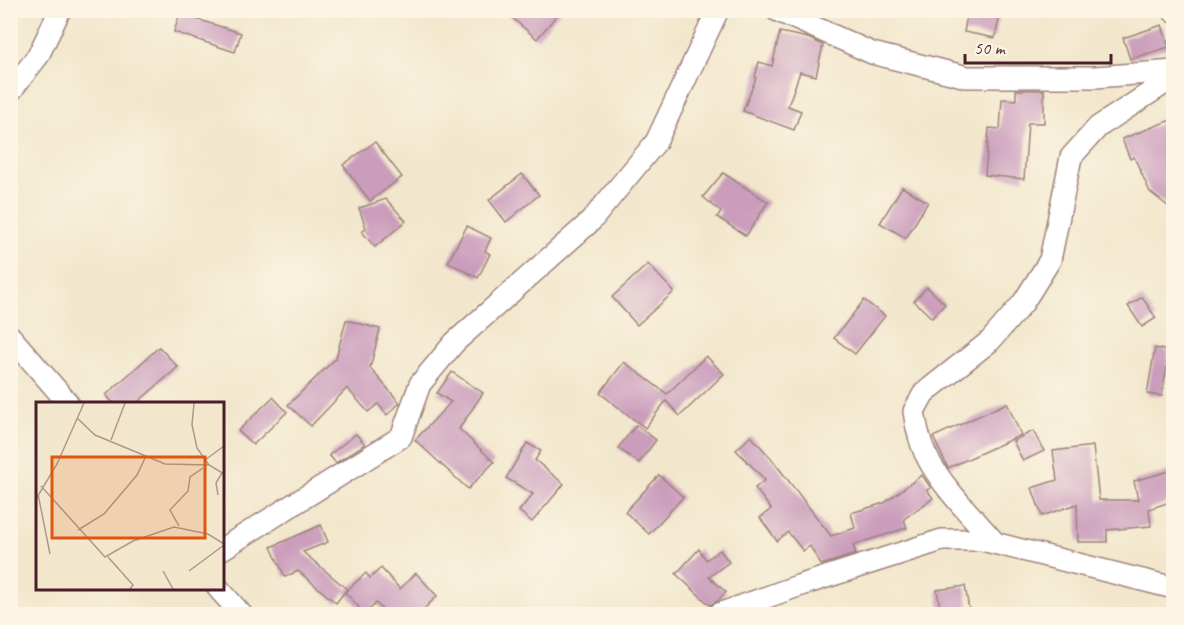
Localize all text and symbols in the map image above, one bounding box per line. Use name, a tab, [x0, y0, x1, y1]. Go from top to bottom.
scale bar	[965, 27, 1110, 65]
text: 50 m	[974, 37, 1007, 59]
inset map	[36, 402, 224, 589]

